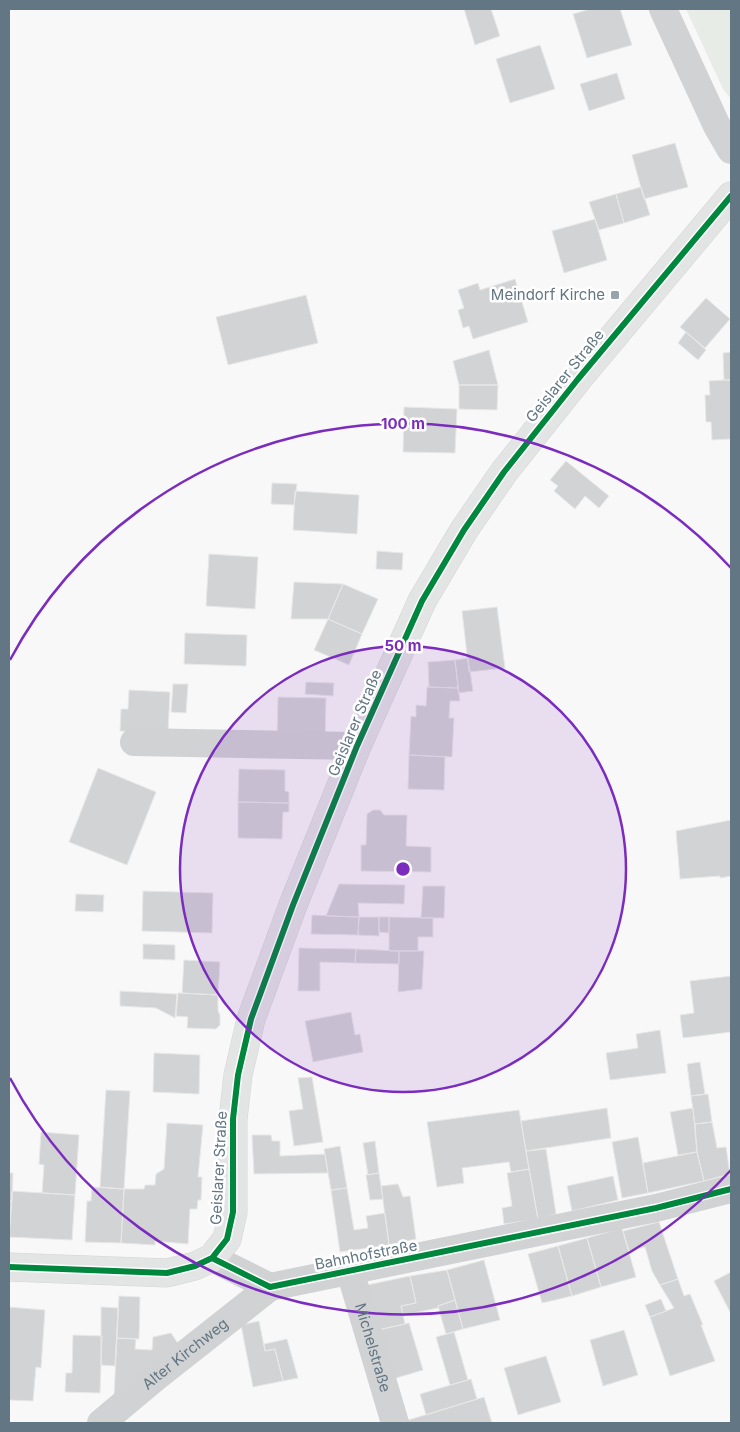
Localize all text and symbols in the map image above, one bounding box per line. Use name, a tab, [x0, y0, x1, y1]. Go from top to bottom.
place label: Meindorf Kirche	[491, 285, 605, 304]
marker: Meindorf Kirche	[609, 289, 621, 301]
street label: Geislarer Straße	[521, 325, 608, 426]
text: 100 m	[381, 414, 425, 433]
text: 50 m	[385, 636, 421, 655]
street label: Geislarer Straße	[323, 667, 386, 779]
centre of rings	[394, 860, 412, 878]
street label: Geislarer Straße	[206, 1110, 231, 1225]
street label: Bahnhofstraße	[313, 1235, 419, 1274]
street label: Michelstraße	[351, 1301, 395, 1394]
street label: Alter Kirchweg	[138, 1314, 232, 1393]

